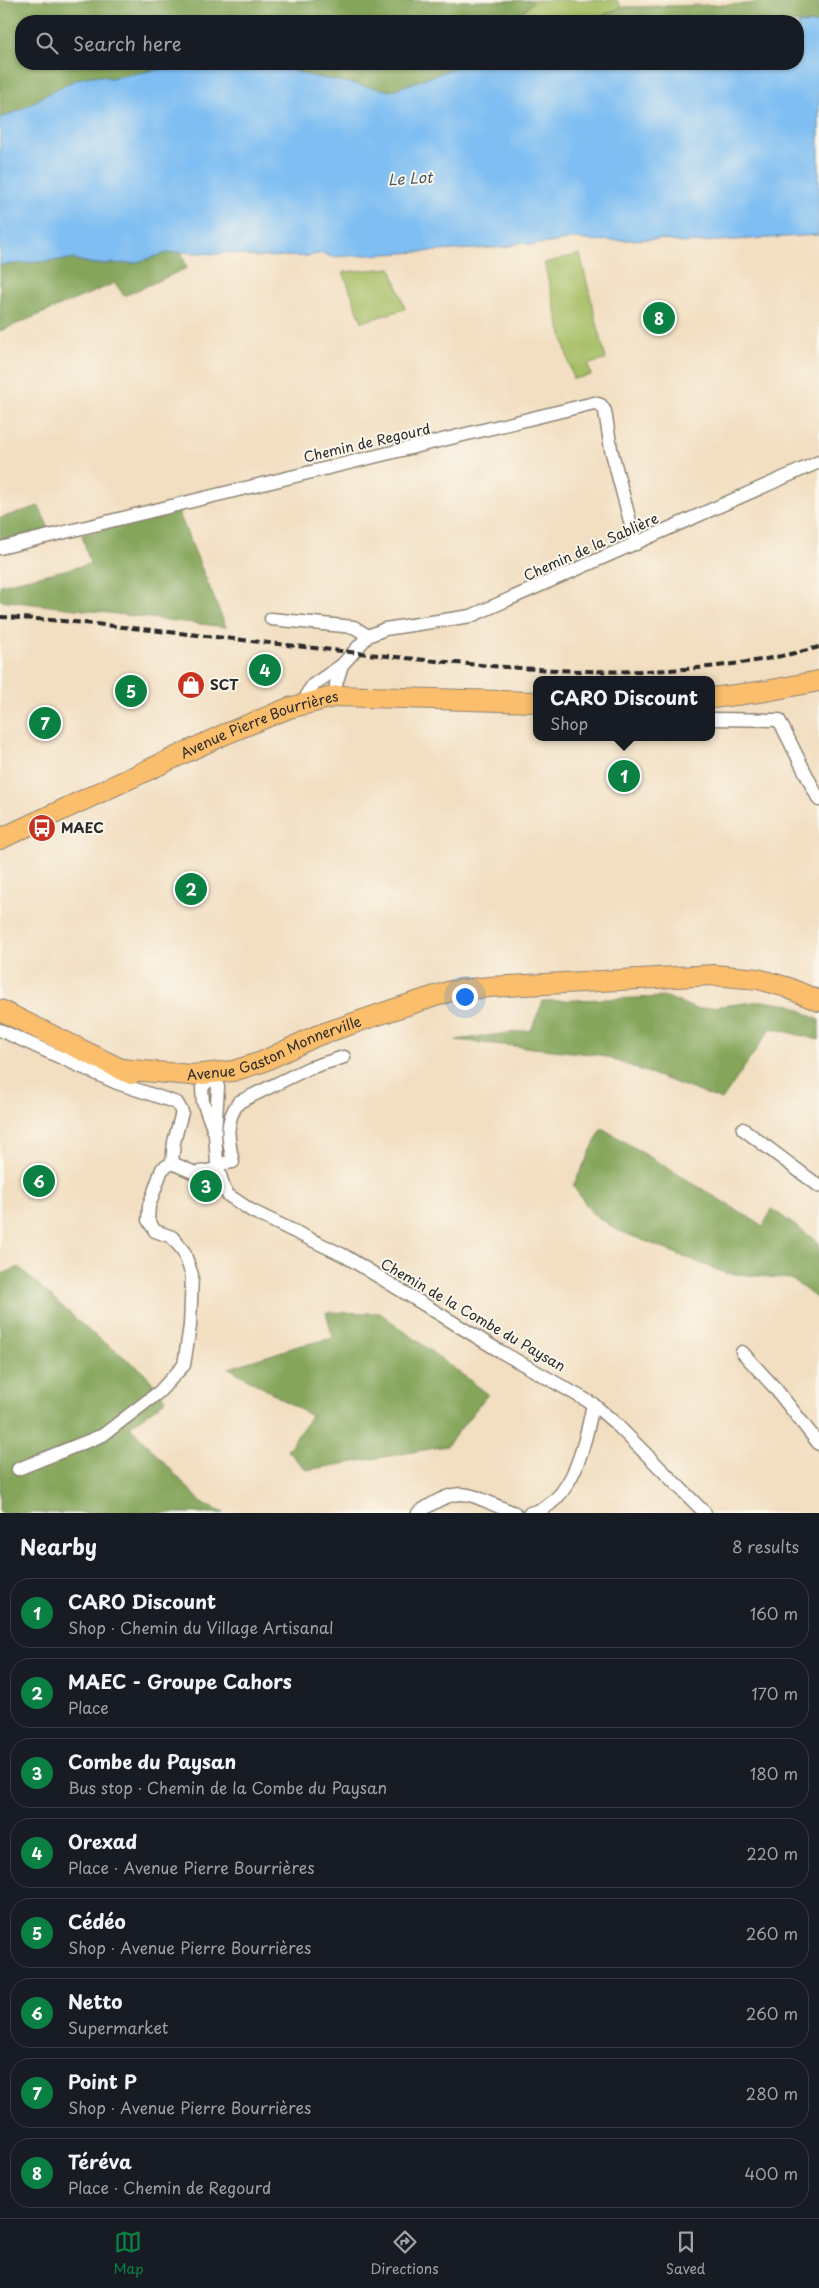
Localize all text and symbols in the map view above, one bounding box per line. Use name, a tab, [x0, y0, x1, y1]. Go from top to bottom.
search box	[15, 15, 804, 70]
icon: search	[33, 29, 61, 57]
text: Search here	[73, 29, 182, 57]
water label: Le Lot	[387, 164, 435, 191]
pin: 8	[643, 299, 675, 337]
street label: Chemin de Regourd	[301, 418, 432, 467]
street label: Chemin de la Sablière	[520, 507, 662, 586]
pin: 4	[249, 651, 281, 689]
shop icon: SCT	[176, 670, 206, 700]
pin: 5	[115, 672, 147, 710]
place label: SCT	[210, 674, 239, 695]
popup	[533, 676, 715, 741]
text: CARO Discount	[550, 683, 698, 711]
street label: Avenue Pierre Bourrières	[177, 685, 341, 764]
pin: 7	[29, 704, 61, 742]
text: Shop	[550, 711, 588, 735]
pin: 1	[608, 757, 640, 795]
bus stop icon: MAEC	[27, 813, 57, 843]
place label: MAEC	[61, 817, 104, 838]
pin: 2	[175, 870, 207, 908]
your location	[452, 984, 478, 1010]
street label: Avenue Gaston Monnerville	[186, 1010, 364, 1085]
pin: 6	[23, 1162, 55, 1200]
pin: 3	[190, 1167, 222, 1205]
street label: Chemin de la Combe du Paysan	[377, 1253, 570, 1376]
text: Nearby	[20, 1530, 97, 1562]
text: 8 results	[732, 1534, 799, 1558]
text: CARO Discount	[68, 1587, 216, 1615]
text: 1	[33, 1601, 41, 1625]
text: 160 m	[750, 1601, 798, 1625]
text: Shop · Chemin du Village Artisanal	[68, 1615, 334, 1639]
text: MAEC - Groupe Cahors	[68, 1667, 292, 1695]
text: 2	[31, 1681, 43, 1705]
text: 170 m	[752, 1681, 798, 1705]
text: Place	[68, 1695, 109, 1719]
text: Combe du Paysan	[68, 1747, 236, 1775]
text: 3	[32, 1761, 42, 1785]
text: 180 m	[750, 1761, 798, 1785]
text: Bus stop · Chemin de la Combe du Paysan	[68, 1775, 387, 1799]
text: Orexad	[68, 1827, 137, 1855]
text: 4	[32, 1841, 42, 1865]
text: 220 m	[747, 1841, 798, 1865]
text: Place · Avenue Pierre Bourrières	[68, 1855, 314, 1879]
text: Cédéo	[68, 1907, 126, 1935]
text: 5	[32, 1921, 42, 1945]
text: 260 m	[746, 1921, 798, 1945]
text: Shop · Avenue Pierre Bourrières	[68, 1935, 311, 1959]
text: Netto	[68, 1987, 122, 2015]
text: 6	[31, 2001, 43, 2025]
text: 260 m	[746, 2001, 798, 2025]
text: Supermarket	[68, 2015, 168, 2039]
text: Point P	[68, 2067, 137, 2095]
text: 7	[32, 2081, 42, 2105]
text: 280 m	[746, 2081, 798, 2105]
text: Shop · Avenue Pierre Bourrières	[68, 2095, 311, 2119]
text: Téréva	[68, 2147, 132, 2175]
text: 8	[32, 2161, 42, 2185]
text: 400 m	[745, 2161, 798, 2185]
text: Place · Chemin de Regourd	[68, 2175, 271, 2199]
tab: Map	[114, 2228, 143, 2279]
tab: Directions	[371, 2228, 439, 2279]
tab: Saved	[666, 2228, 705, 2279]

